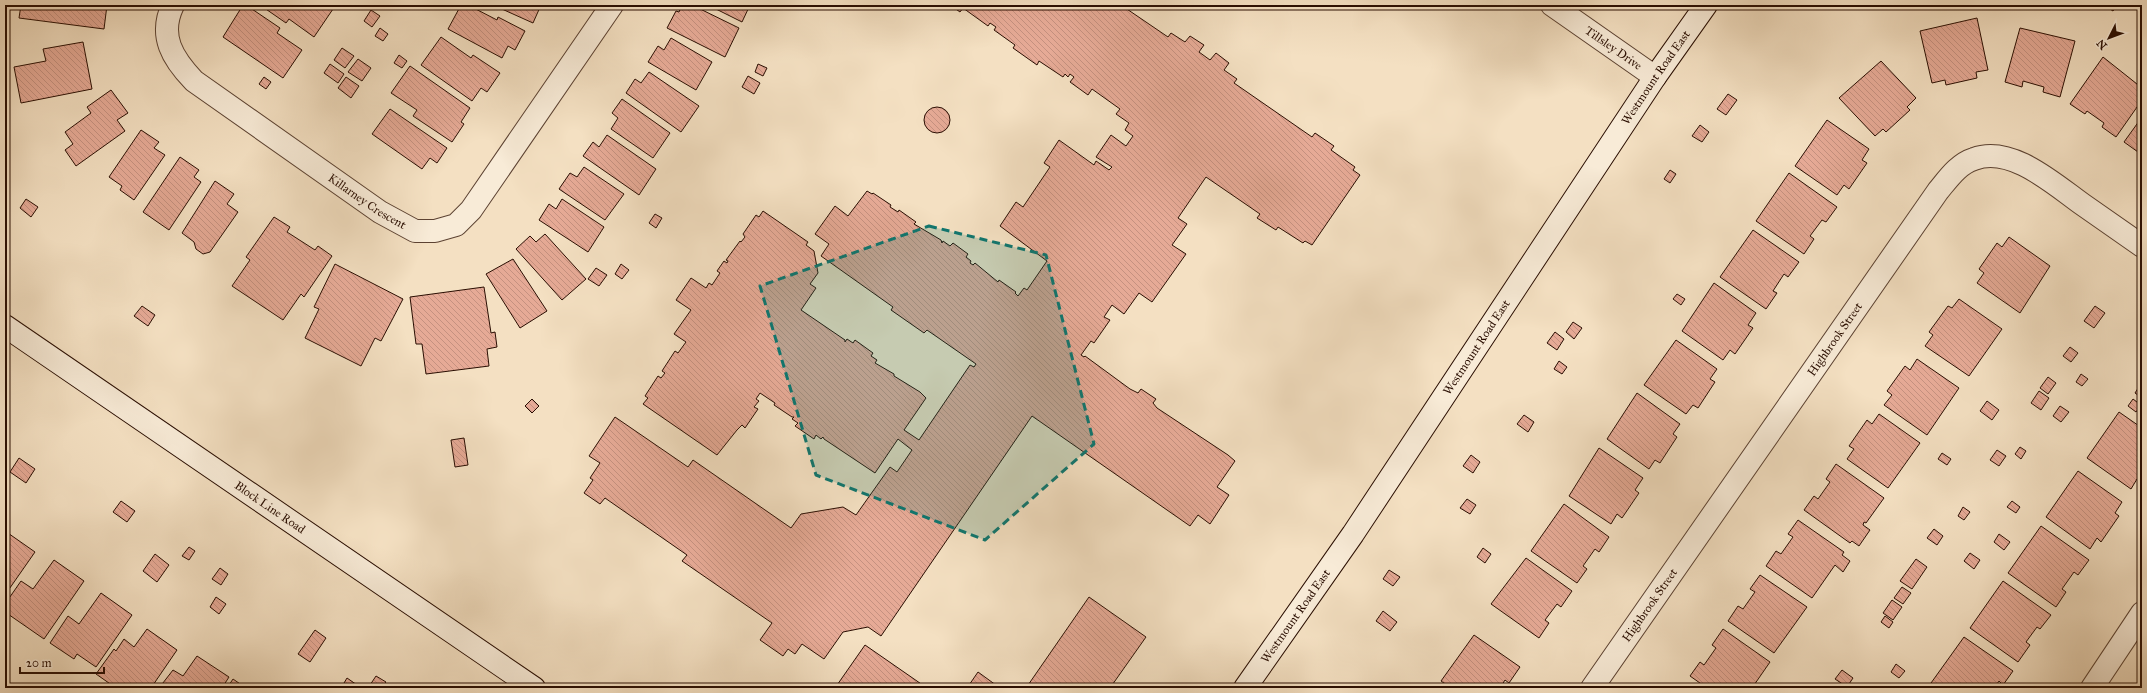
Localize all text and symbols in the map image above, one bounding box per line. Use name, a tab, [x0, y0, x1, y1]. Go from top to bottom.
north arrow	[2089, 18, 2129, 58]
street label: Tillsley Drive	[1582, 23, 1645, 73]
street label: Westmount Road East	[1619, 27, 1693, 127]
text: N	[2094, 36, 2110, 52]
street label: Killarney Crescent	[326, 171, 409, 232]
street label: Westmount Road East	[1440, 296, 1513, 397]
street label: Highbrook Street	[1804, 299, 1866, 379]
street label: Block Line Road	[232, 478, 308, 536]
street label: Highbrook Street	[1619, 565, 1681, 645]
street label: Westmount Road East	[1258, 566, 1334, 665]
scale bar	[20, 649, 104, 675]
text: 20 m	[26, 656, 52, 670]

